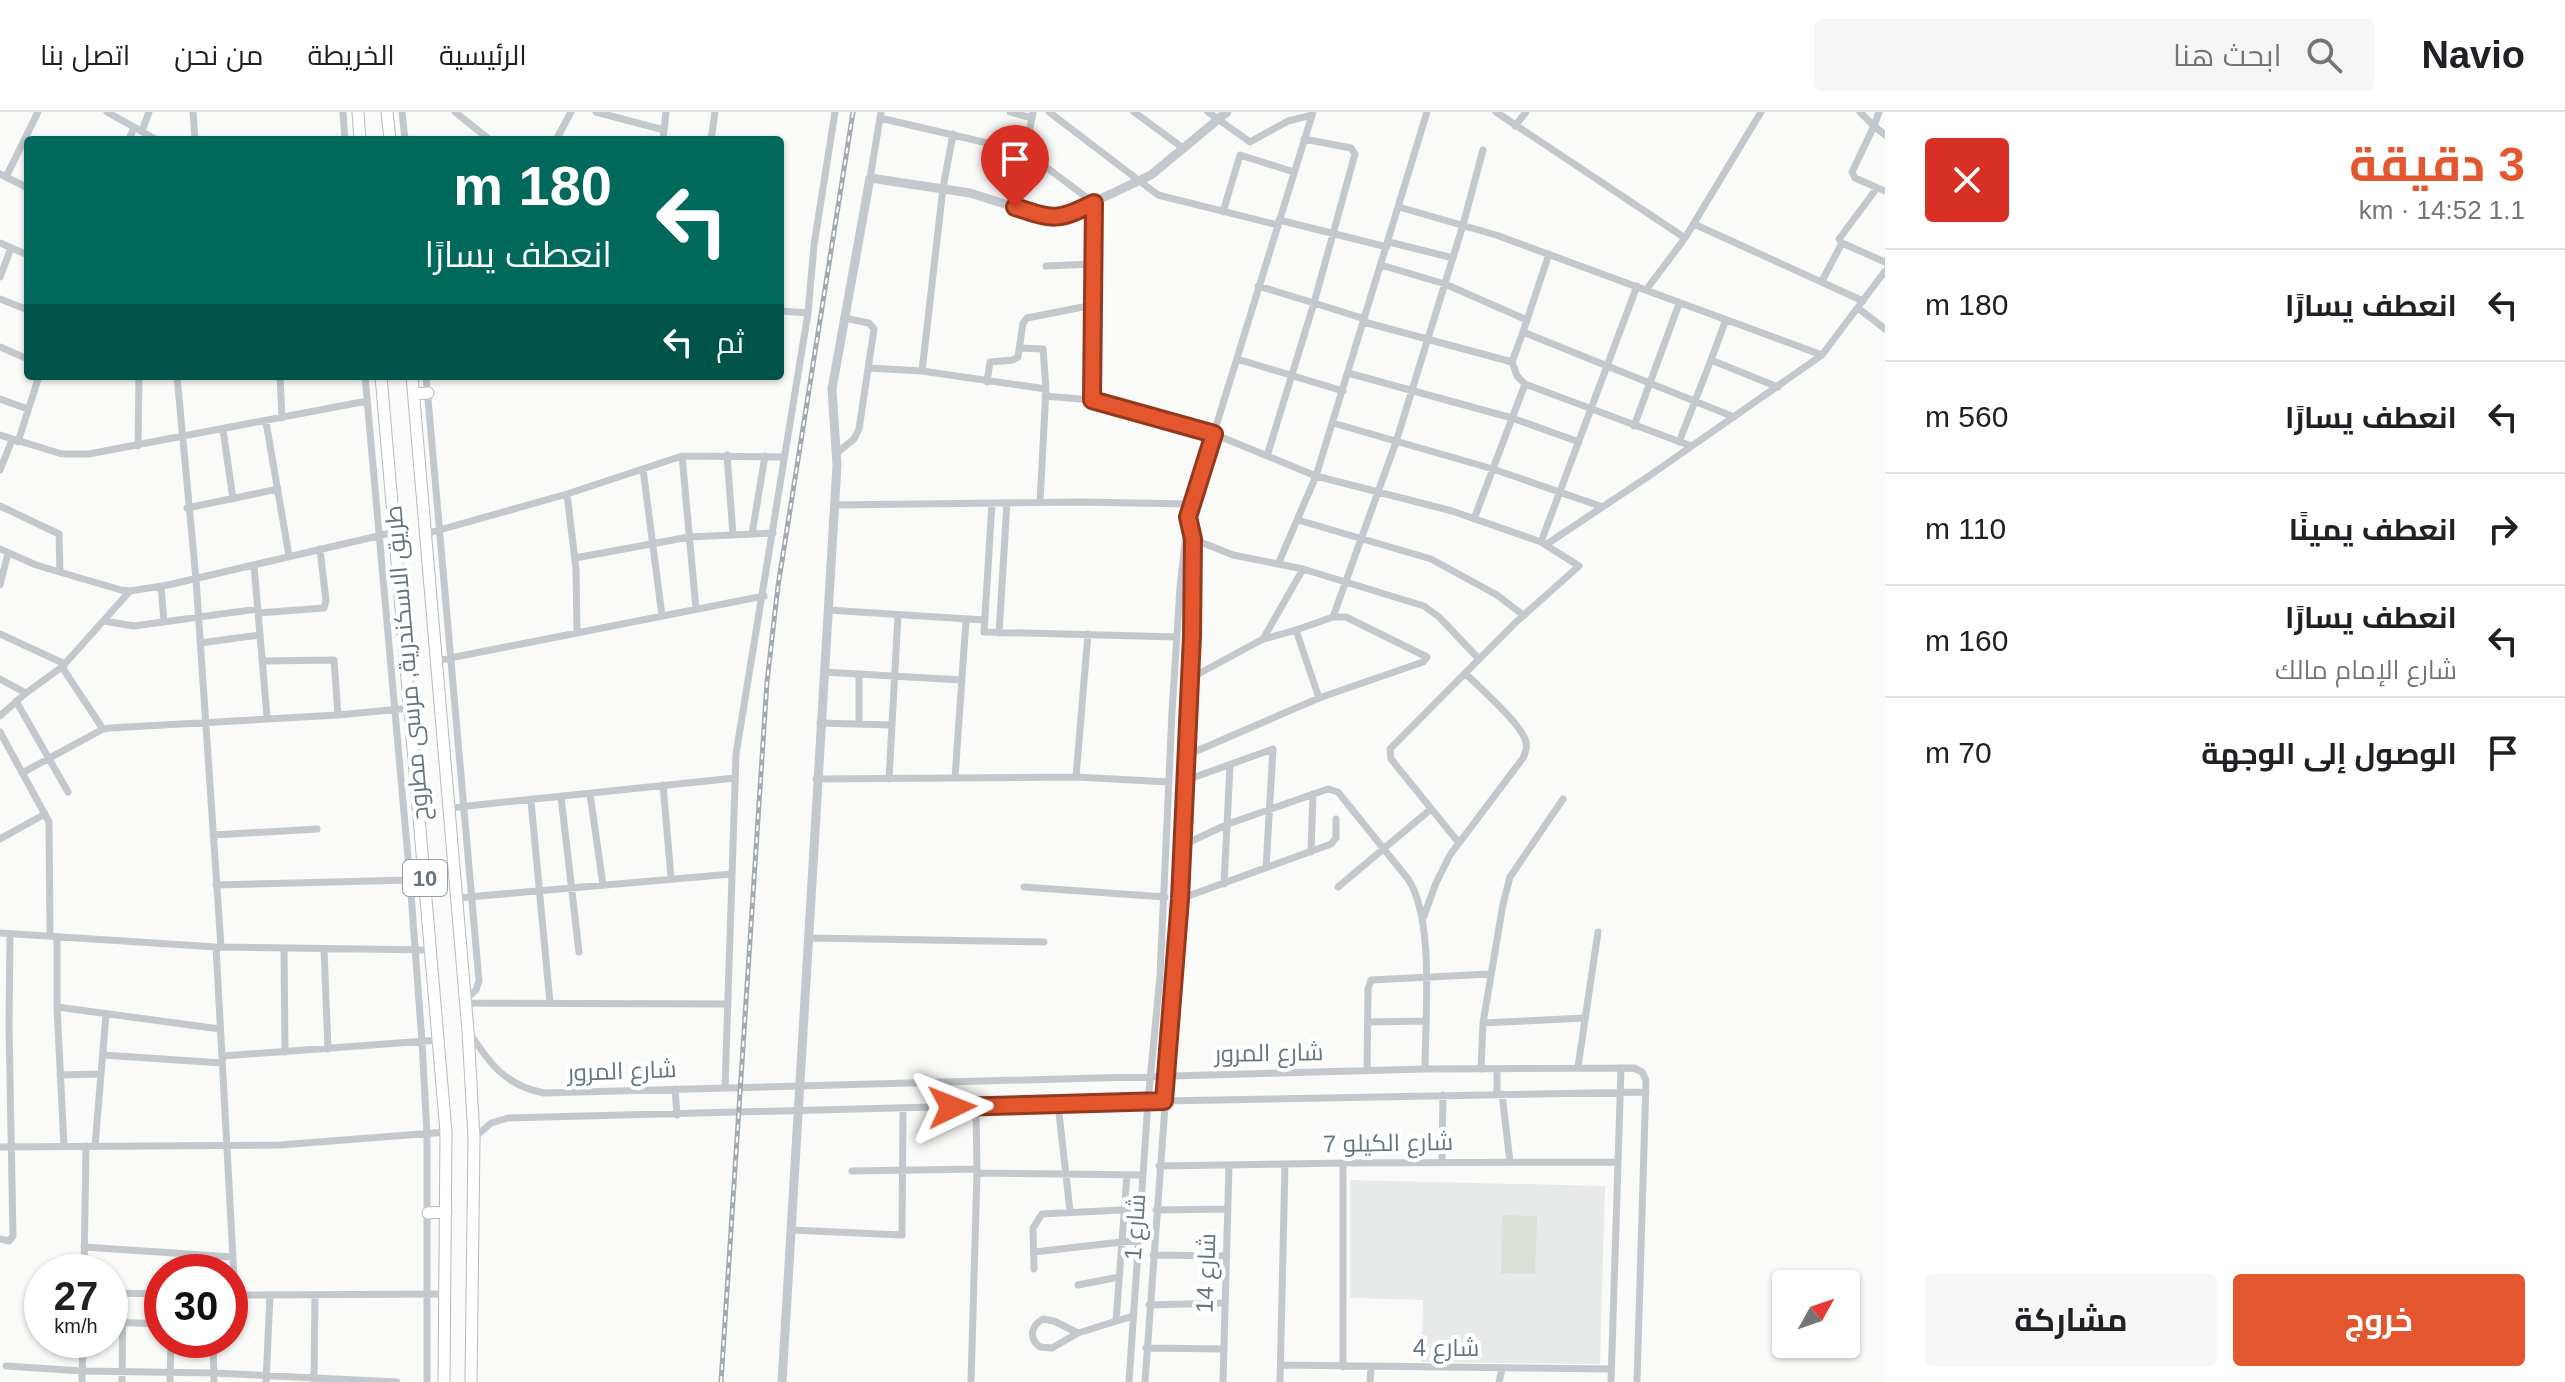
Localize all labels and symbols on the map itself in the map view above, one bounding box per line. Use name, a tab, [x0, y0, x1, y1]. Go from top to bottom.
pin	[981, 125, 1049, 207]
street label: طريق الاسكندرية, مرسى مطروح	[379, 504, 437, 822]
road number: 10	[403, 860, 447, 896]
street label: شارع المرور	[1212, 1038, 1324, 1070]
street label: شارع المرور	[565, 1055, 677, 1089]
position arrow	[910, 1065, 994, 1149]
street label: شارع الكيلو 7	[1323, 1128, 1453, 1160]
street label: شارع 1	[1119, 1193, 1153, 1261]
street label: شارع 14	[1191, 1233, 1223, 1313]
speed limit sign: 30	[144, 1254, 248, 1358]
north arrow	[1772, 1270, 1860, 1358]
street label: شارع 4	[1413, 1334, 1479, 1364]

